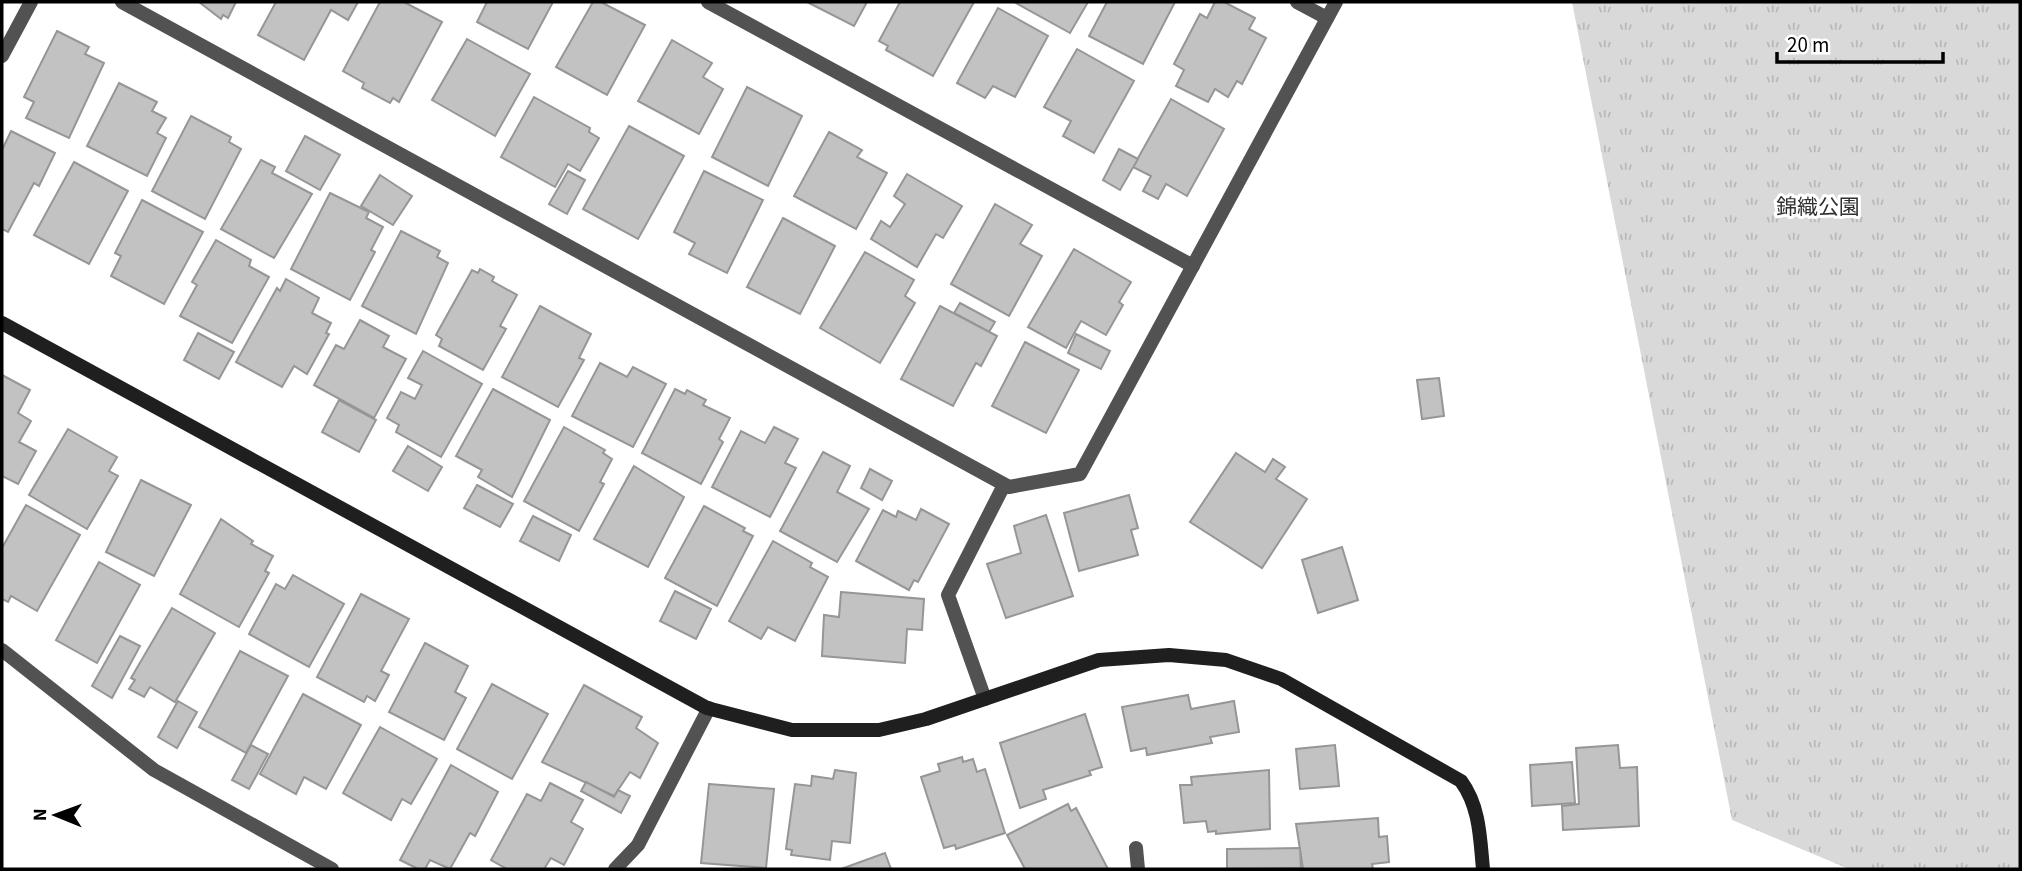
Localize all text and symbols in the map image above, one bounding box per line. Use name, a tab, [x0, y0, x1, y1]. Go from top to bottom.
scale bar	[1777, 21, 1943, 65]
text: 20 m	[1787, 30, 1829, 60]
park label: 錦織公園	[1776, 192, 1860, 222]
north arrow	[21, 780, 91, 850]
text: N	[27, 808, 54, 821]

